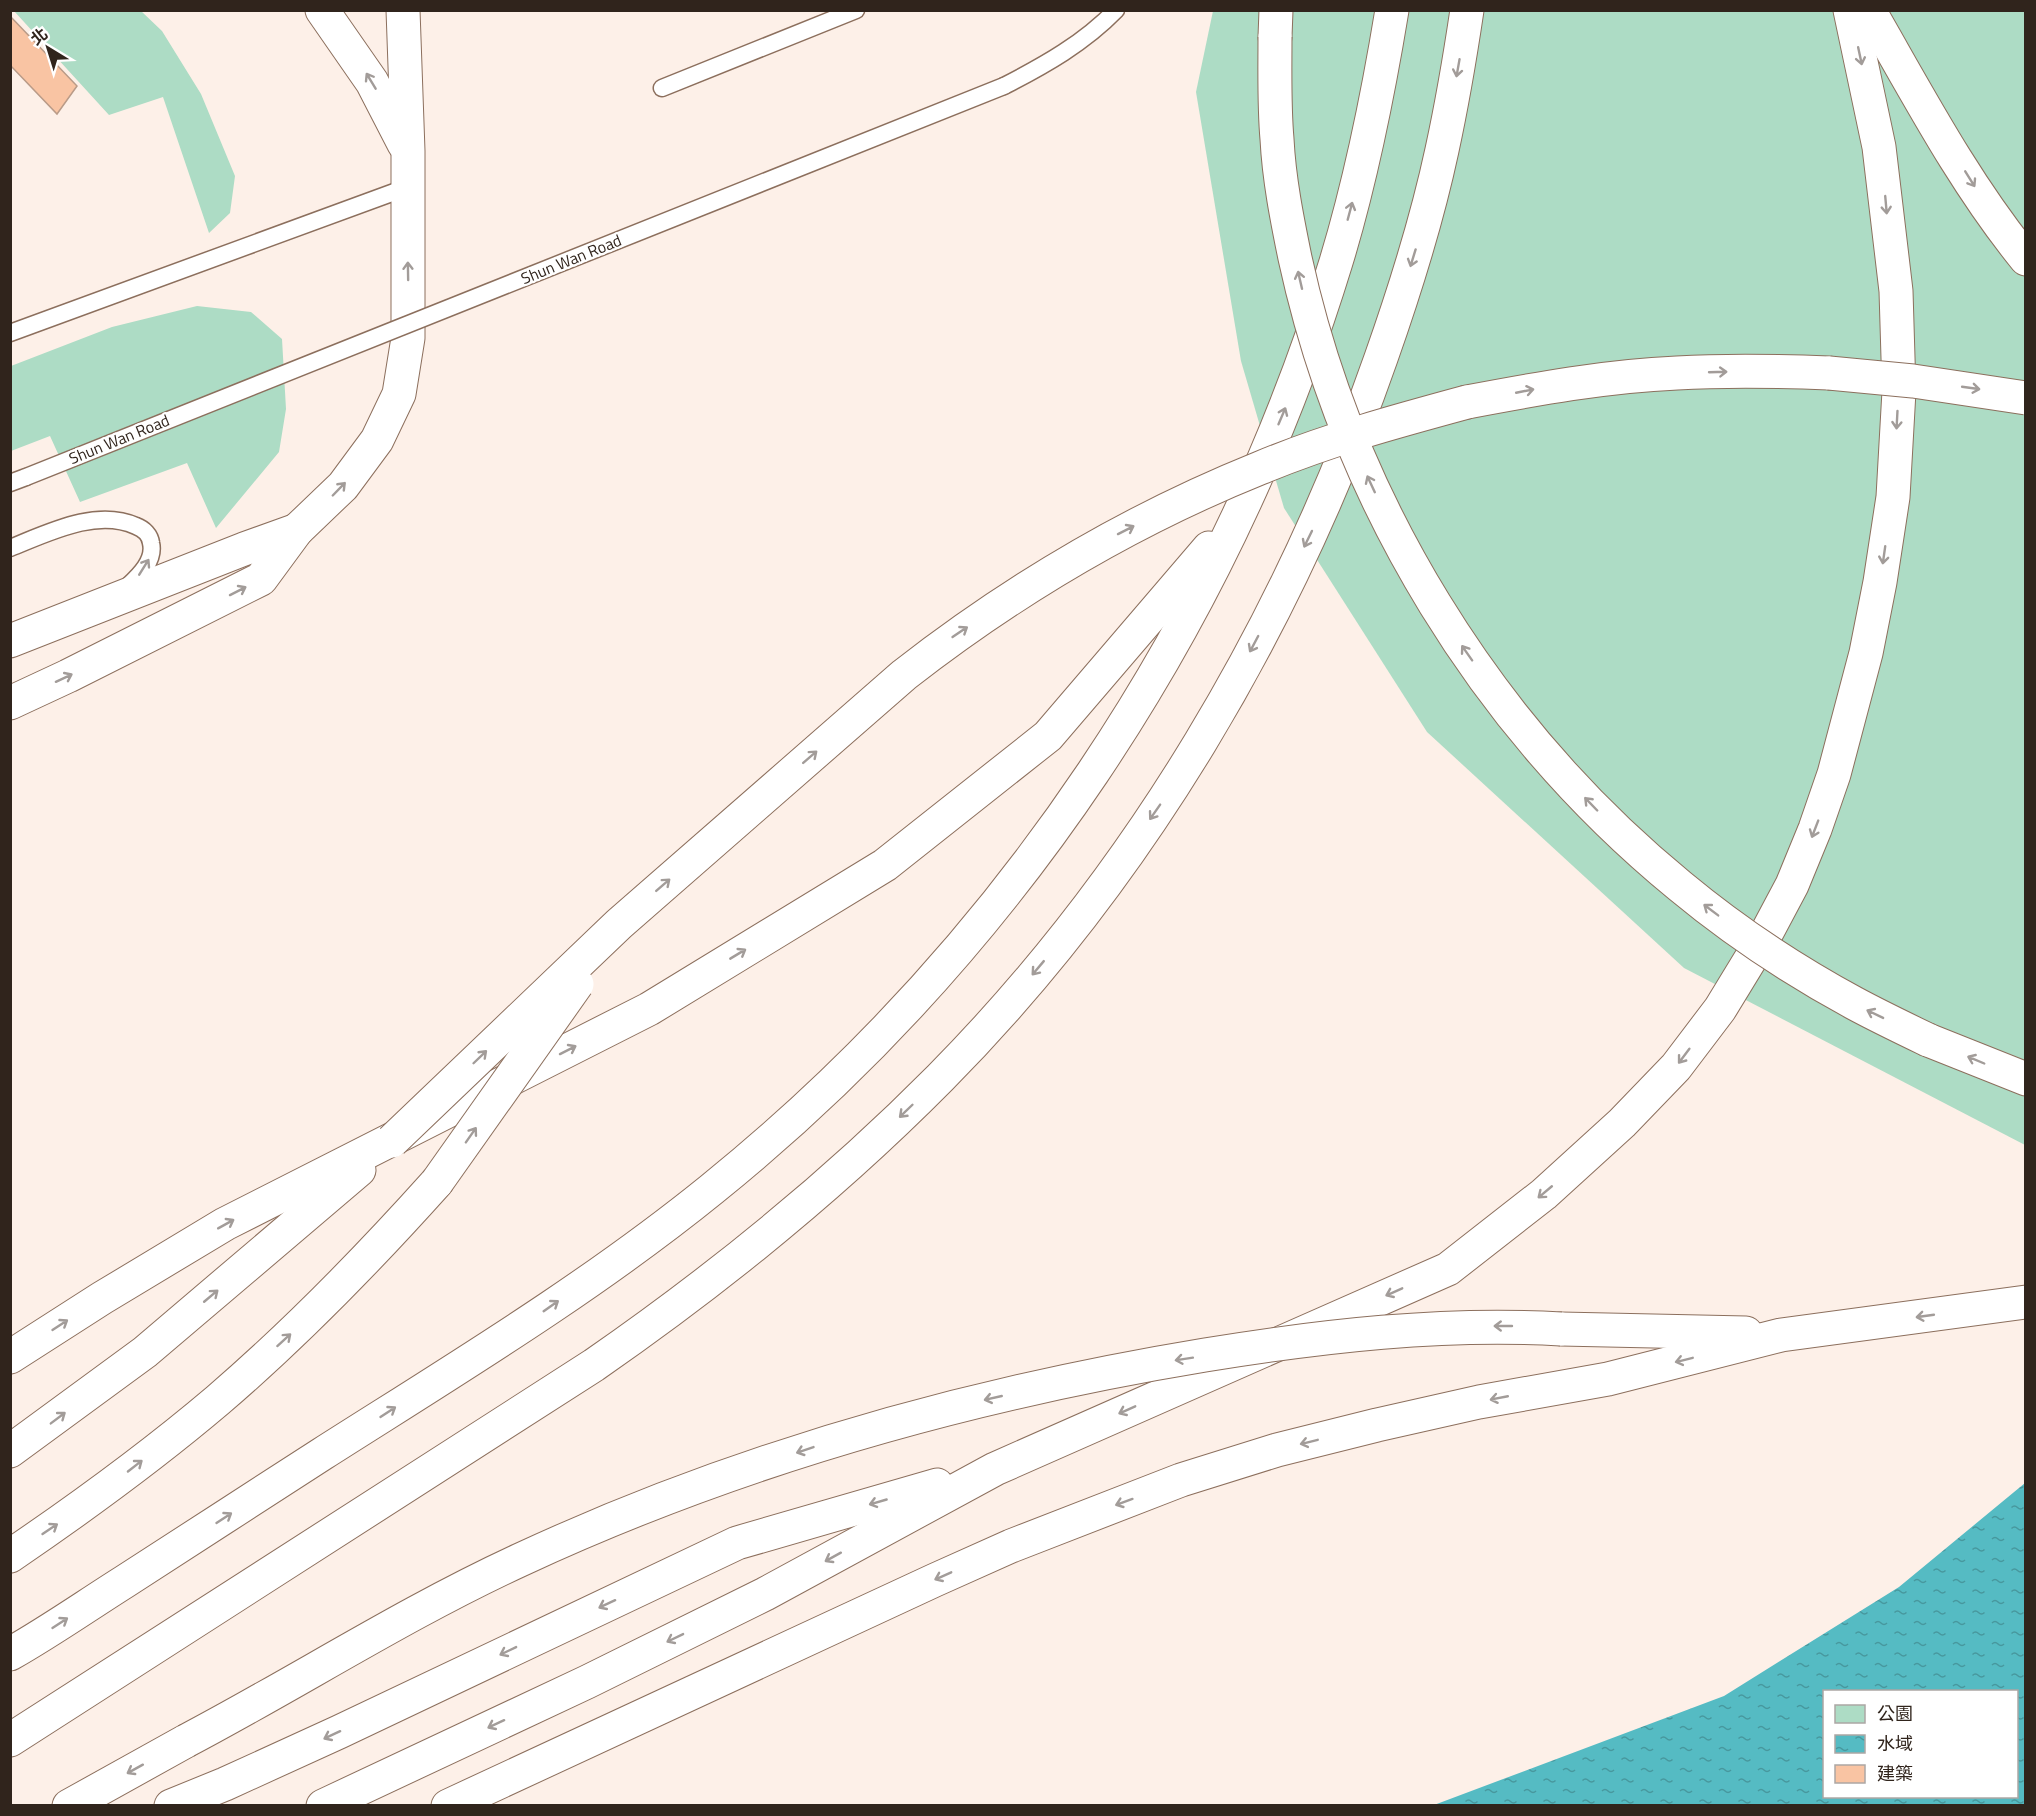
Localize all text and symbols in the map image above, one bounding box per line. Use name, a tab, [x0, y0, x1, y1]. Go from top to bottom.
north arrow	[18, 18, 78, 78]
text: 北	[25, 22, 52, 51]
one-way arrow	[1855, 46, 1866, 66]
one-way arrow	[1452, 58, 1463, 78]
one-way arrow	[364, 73, 376, 90]
one-way arrow	[1964, 170, 1976, 187]
one-way arrow	[1881, 194, 1892, 214]
one-way arrow	[1345, 202, 1356, 221]
street label: Shun Wan Road	[517, 228, 625, 290]
one-way arrow	[1407, 248, 1418, 267]
one-way arrow	[402, 261, 414, 281]
one-way arrow	[1294, 271, 1306, 290]
one-way arrow	[1708, 366, 1728, 377]
one-way arrow	[1960, 383, 1980, 394]
one-way arrow	[1514, 385, 1534, 396]
one-way arrow	[1277, 407, 1288, 425]
street label: Shun Wan Road	[65, 408, 173, 470]
one-way arrow	[1892, 410, 1903, 430]
one-way arrow	[1365, 475, 1376, 493]
one-way arrow	[332, 482, 347, 497]
one-way arrow	[1116, 524, 1134, 535]
one-way arrow	[1302, 529, 1314, 547]
one-way arrow	[1879, 544, 1890, 564]
one-way arrow	[138, 559, 150, 576]
one-way arrow	[228, 584, 246, 596]
one-way arrow	[951, 626, 967, 638]
one-way arrow	[1248, 635, 1259, 653]
one-way arrow	[1461, 646, 1473, 662]
one-way arrow	[54, 672, 72, 684]
one-way arrow	[802, 750, 817, 764]
one-way arrow	[1584, 796, 1598, 811]
one-way arrow	[1149, 803, 1161, 820]
one-way arrow	[1809, 820, 1820, 838]
one-way arrow	[656, 878, 671, 892]
one-way arrow	[1703, 904, 1719, 916]
one-way arrow	[729, 948, 746, 960]
one-way arrow	[1032, 960, 1045, 976]
one-way arrow	[1867, 1008, 1885, 1019]
one-way arrow	[559, 1043, 577, 1055]
one-way arrow	[1678, 1048, 1691, 1064]
one-way arrow	[472, 1050, 487, 1064]
one-way arrow	[1968, 1054, 1986, 1065]
one-way arrow	[899, 1104, 914, 1118]
one-way arrow	[465, 1127, 477, 1143]
one-way arrow	[1538, 1185, 1553, 1199]
one-way arrow	[217, 1218, 234, 1230]
one-way arrow	[1386, 1287, 1404, 1299]
one-way arrow	[203, 1290, 219, 1303]
one-way arrow	[543, 1300, 559, 1312]
one-way arrow	[1915, 1310, 1935, 1321]
one-way arrow	[51, 1319, 67, 1331]
one-way arrow	[1493, 1320, 1513, 1332]
one-way arrow	[276, 1333, 291, 1347]
one-way arrow	[1174, 1353, 1194, 1364]
one-way arrow	[1675, 1355, 1694, 1366]
one-way arrow	[983, 1392, 1002, 1404]
one-way arrow	[1490, 1393, 1509, 1404]
one-way arrow	[1119, 1405, 1137, 1416]
one-way arrow	[379, 1406, 396, 1418]
one-way arrow	[50, 1411, 66, 1424]
one-way arrow	[1300, 1436, 1319, 1448]
one-way arrow	[796, 1445, 815, 1456]
one-way arrow	[127, 1459, 143, 1472]
one-way arrow	[869, 1497, 888, 1508]
one-way arrow	[1115, 1497, 1133, 1508]
one-way arrow	[215, 1511, 232, 1523]
one-way arrow	[41, 1523, 58, 1535]
one-way arrow	[825, 1551, 842, 1563]
one-way arrow	[935, 1571, 953, 1582]
one-way arrow	[599, 1598, 617, 1610]
one-way arrow	[51, 1617, 68, 1629]
one-way arrow	[666, 1633, 684, 1644]
one-way arrow	[500, 1645, 518, 1657]
legend	[1823, 1690, 2018, 1798]
text: 公園	[1877, 1700, 1913, 1727]
one-way arrow	[488, 1719, 506, 1731]
one-way arrow	[324, 1730, 342, 1741]
text: 水域	[1877, 1730, 1913, 1757]
text: 建築	[1877, 1760, 1913, 1787]
one-way arrow	[126, 1764, 144, 1775]

